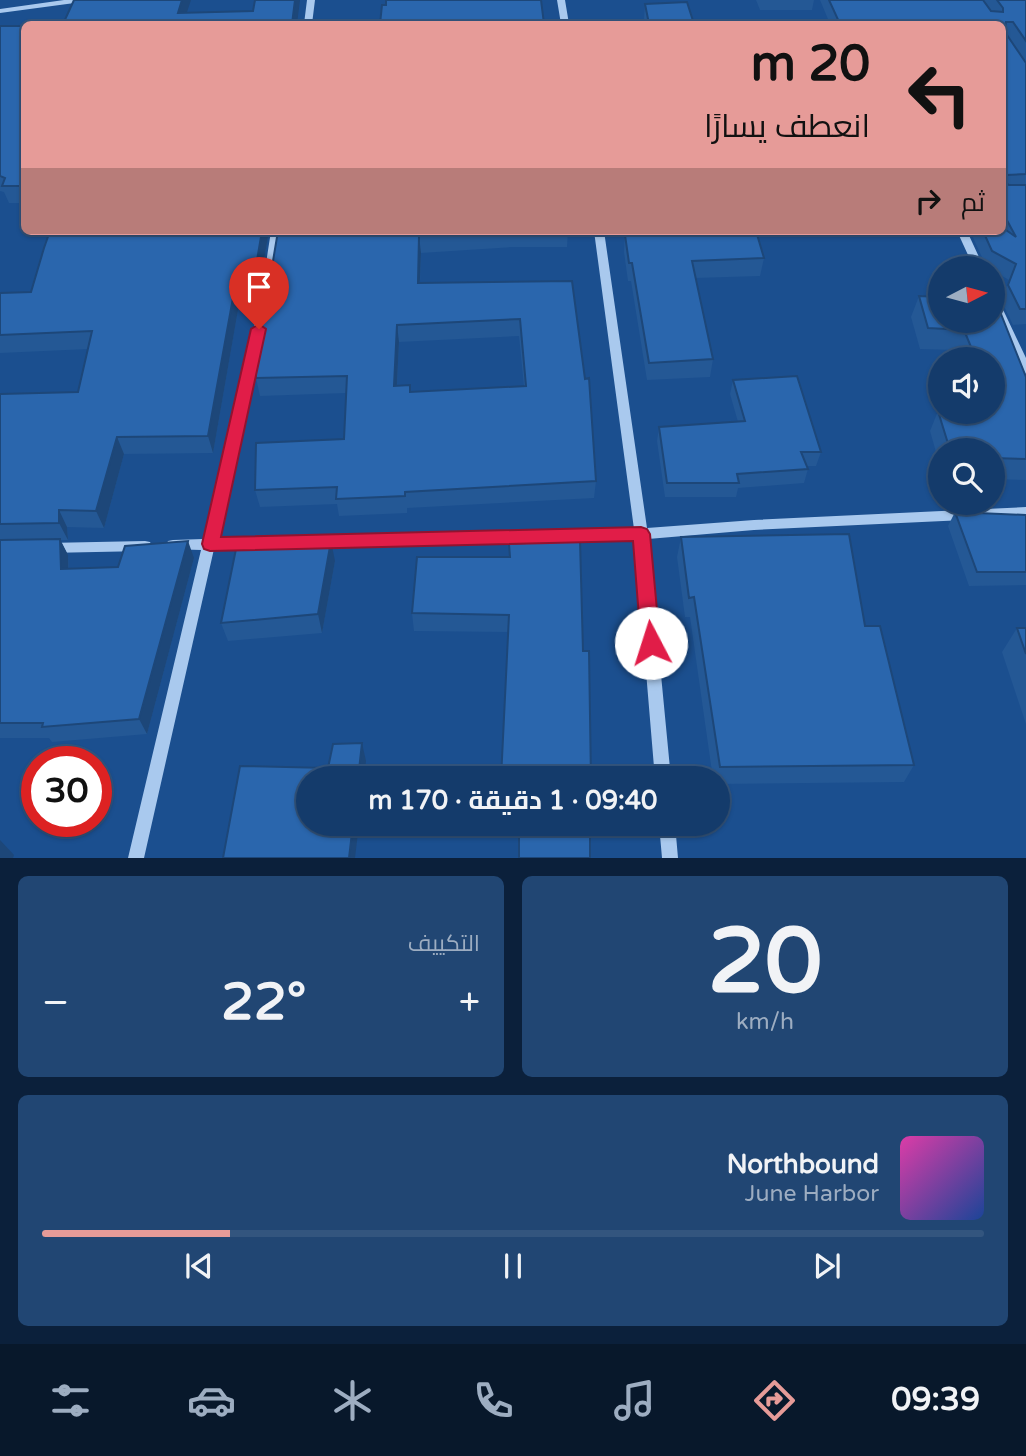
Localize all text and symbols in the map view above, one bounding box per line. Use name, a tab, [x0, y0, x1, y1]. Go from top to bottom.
text: 20 m	[751, 35, 870, 94]
icon: left	[894, 49, 985, 140]
text: انعطف يسارًا	[704, 108, 870, 146]
icon: right	[909, 182, 947, 220]
text: ثم	[961, 187, 985, 218]
north arrow	[928, 256, 1004, 332]
map controls	[928, 256, 1005, 515]
pin	[229, 257, 289, 329]
icon: arrive	[240, 268, 278, 306]
button: sound	[928, 347, 1005, 424]
button: search	[928, 438, 1005, 515]
position arrow	[614, 606, 688, 680]
speed limit sign: 30	[21, 746, 112, 837]
text: 09:40 · 1 دقيقة · 170 m	[369, 785, 657, 816]
text: 20	[708, 907, 822, 1017]
text: التكييف	[408, 930, 480, 958]
text: 22°	[221, 971, 306, 1034]
text: −	[42, 980, 69, 1026]
text: +	[459, 980, 480, 1026]
text: km/h	[736, 1008, 794, 1036]
text: Northbound	[727, 1149, 879, 1180]
text: June Harbor	[745, 1180, 879, 1208]
icon: previous	[180, 1247, 218, 1285]
icon: pause	[494, 1247, 532, 1285]
icon: next	[808, 1247, 846, 1285]
icon: filters	[46, 1376, 95, 1425]
icon: car	[187, 1376, 236, 1425]
icon: climate	[328, 1376, 377, 1425]
icon: phone	[469, 1376, 518, 1425]
icon: music	[610, 1376, 659, 1425]
icon: directions	[750, 1376, 799, 1425]
text: 09:39	[891, 1381, 980, 1419]

